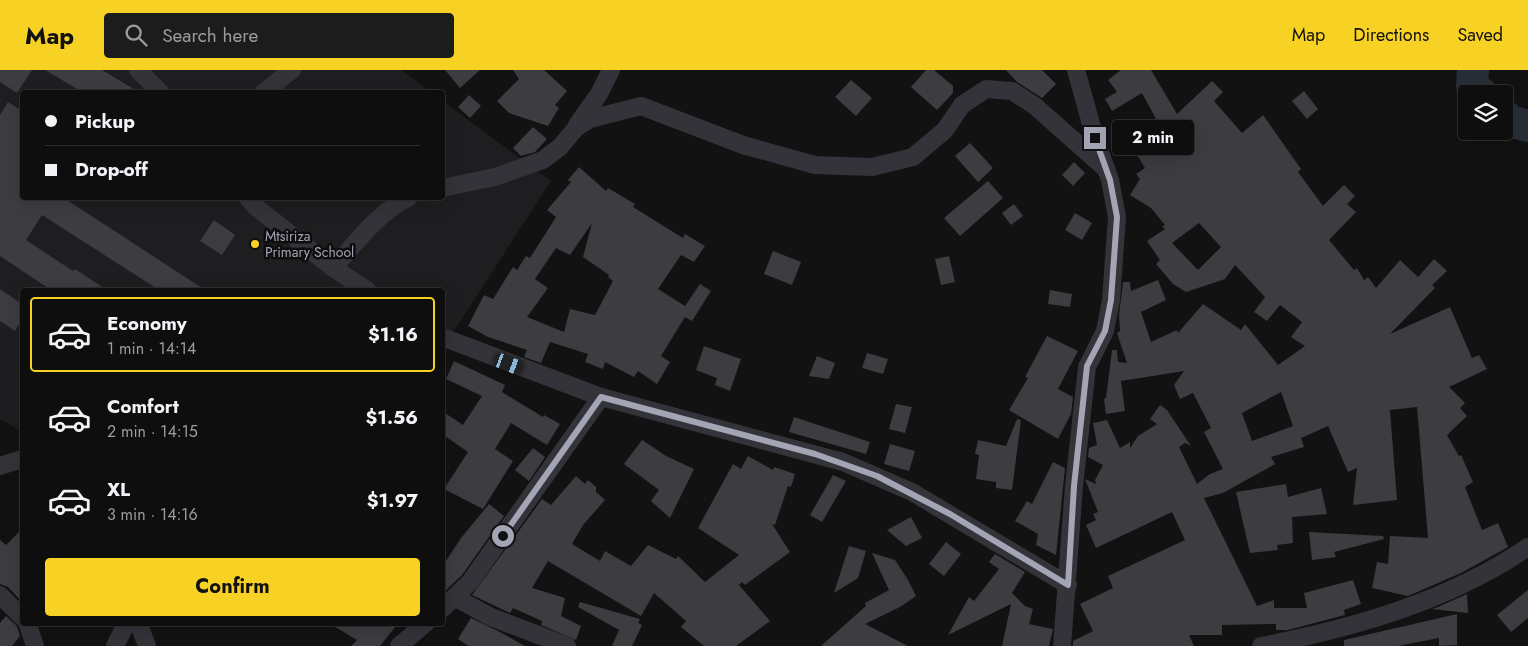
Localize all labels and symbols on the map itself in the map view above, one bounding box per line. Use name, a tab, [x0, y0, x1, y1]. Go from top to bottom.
callout: 2 min	[1112, 120, 1195, 156]
route end	[1084, 127, 1106, 149]
place label: Mtsiriza Primary School	[265, 226, 354, 262]
marker: Mtsiriza Primary School	[249, 238, 261, 250]
car	[492, 352, 525, 376]
route start	[492, 525, 514, 547]

